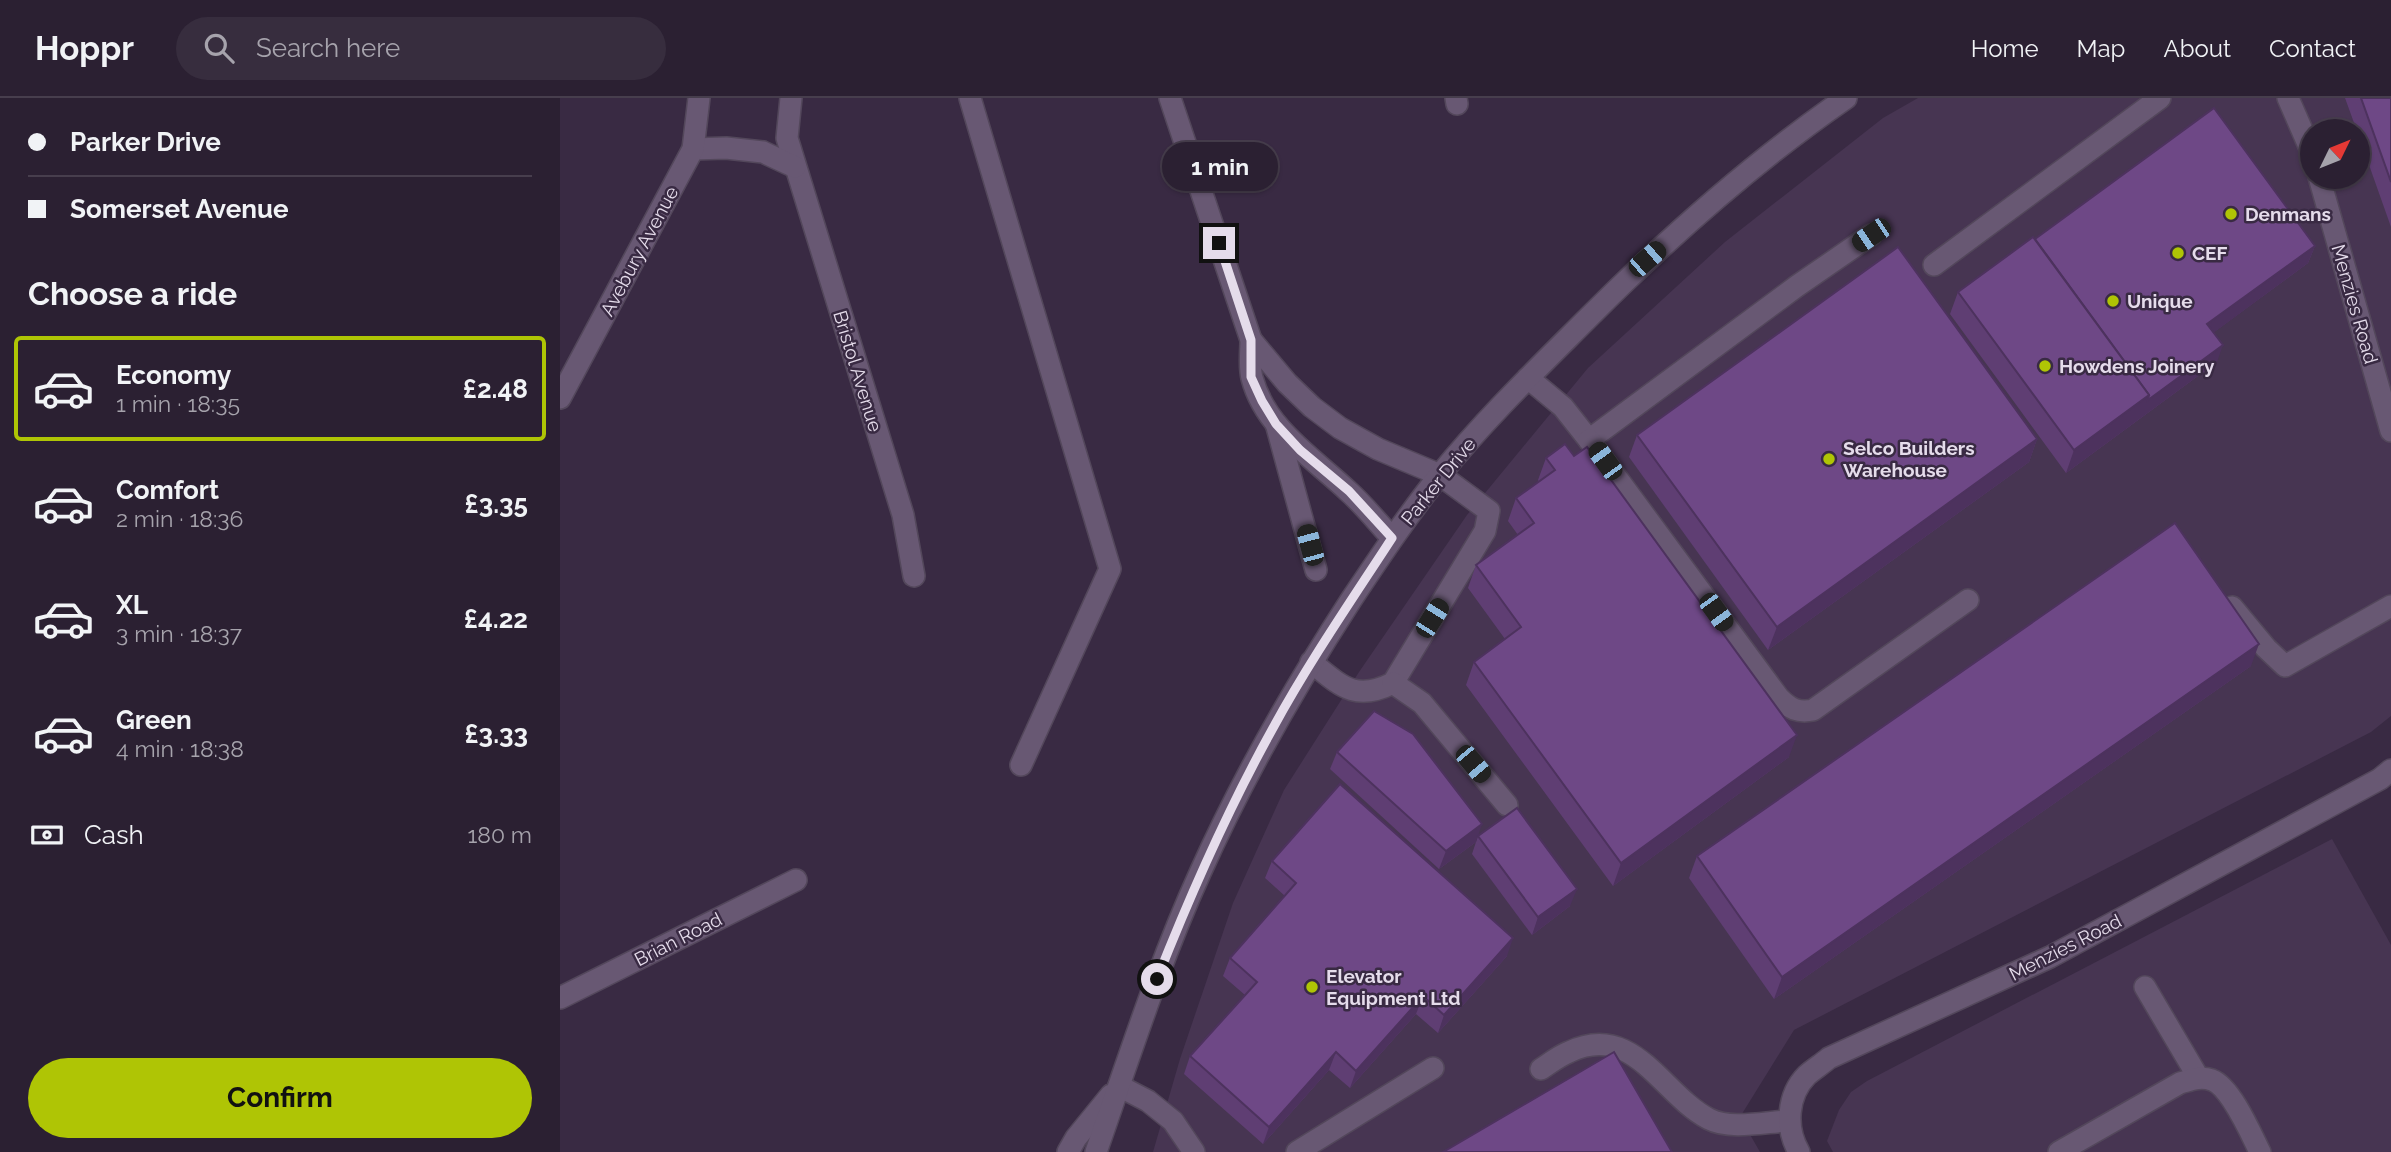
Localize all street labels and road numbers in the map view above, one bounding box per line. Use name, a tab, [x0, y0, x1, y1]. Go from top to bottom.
street label: Avebury Avenue	[596, 182, 682, 320]
street label: Menzies Road	[2327, 242, 2383, 366]
street label: Bristol Avenue	[829, 308, 887, 434]
street label: Parker Drive	[1396, 433, 1480, 529]
street label: Brian Road	[631, 908, 725, 970]
street label: Menzies Road	[2005, 909, 2125, 985]

